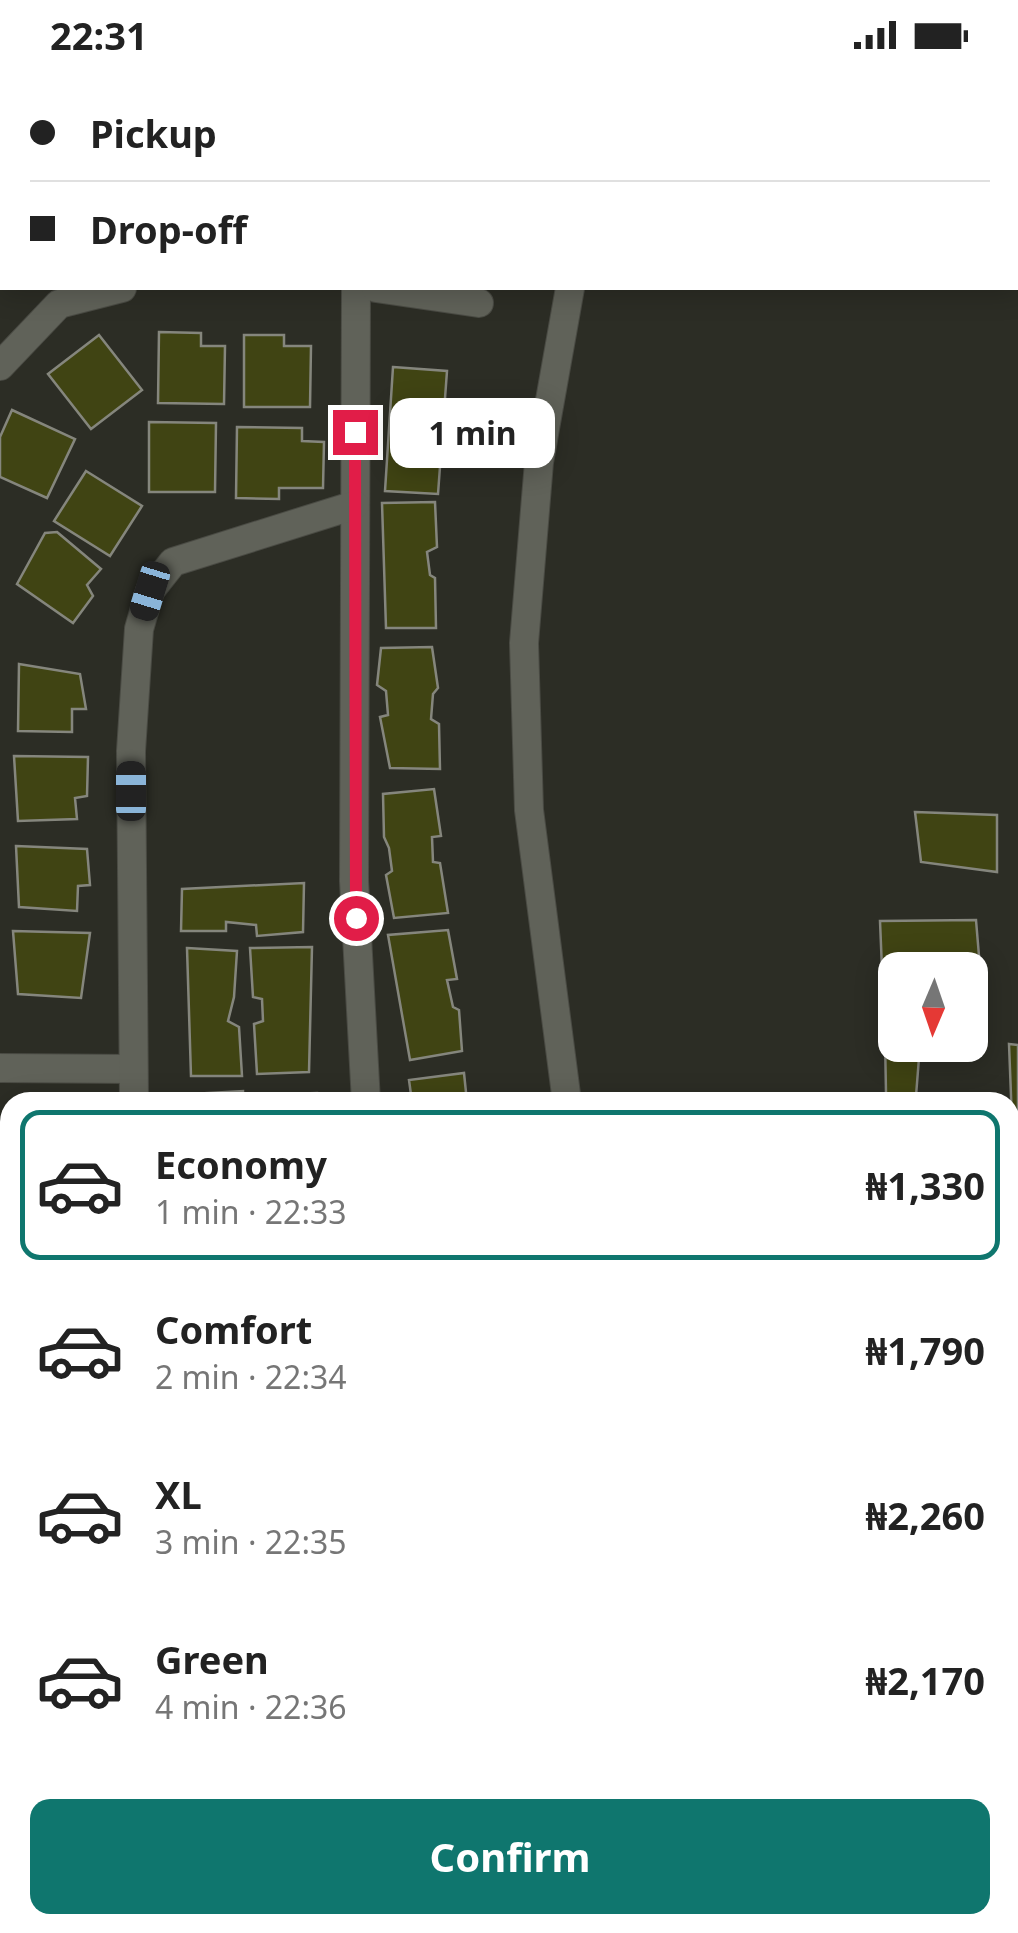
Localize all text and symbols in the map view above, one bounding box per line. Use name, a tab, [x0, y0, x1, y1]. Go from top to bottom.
text: 22:31	[50, 9, 148, 61]
text: Pickup	[90, 107, 217, 159]
text: Drop-off	[90, 203, 247, 255]
callout: 1 min	[390, 397, 555, 467]
route end	[333, 410, 378, 455]
text: 1 min	[428, 411, 517, 454]
car	[127, 558, 173, 624]
car	[116, 761, 146, 821]
route start	[334, 896, 379, 941]
north arrow	[878, 952, 988, 1062]
map controls	[878, 952, 988, 1062]
text: Economy	[155, 1138, 327, 1190]
icon: car	[35, 1140, 125, 1230]
text: ₦1,330	[865, 1159, 985, 1211]
text: 1 min · 22:33	[155, 1190, 347, 1233]
text: Comfort	[155, 1303, 312, 1355]
icon: car	[35, 1305, 125, 1395]
text: ₦1,790	[865, 1324, 985, 1376]
text: 2 min · 22:34	[155, 1355, 347, 1398]
text: XL	[155, 1468, 202, 1520]
icon: car	[35, 1470, 125, 1560]
text: ₦2,260	[865, 1489, 985, 1541]
text: 3 min · 22:35	[155, 1520, 347, 1563]
text: Green	[155, 1633, 269, 1685]
icon: car	[35, 1635, 125, 1725]
text: ₦2,170	[865, 1654, 985, 1706]
text: 4 min · 22:36	[155, 1685, 347, 1728]
button: Confirm	[30, 1799, 990, 1914]

